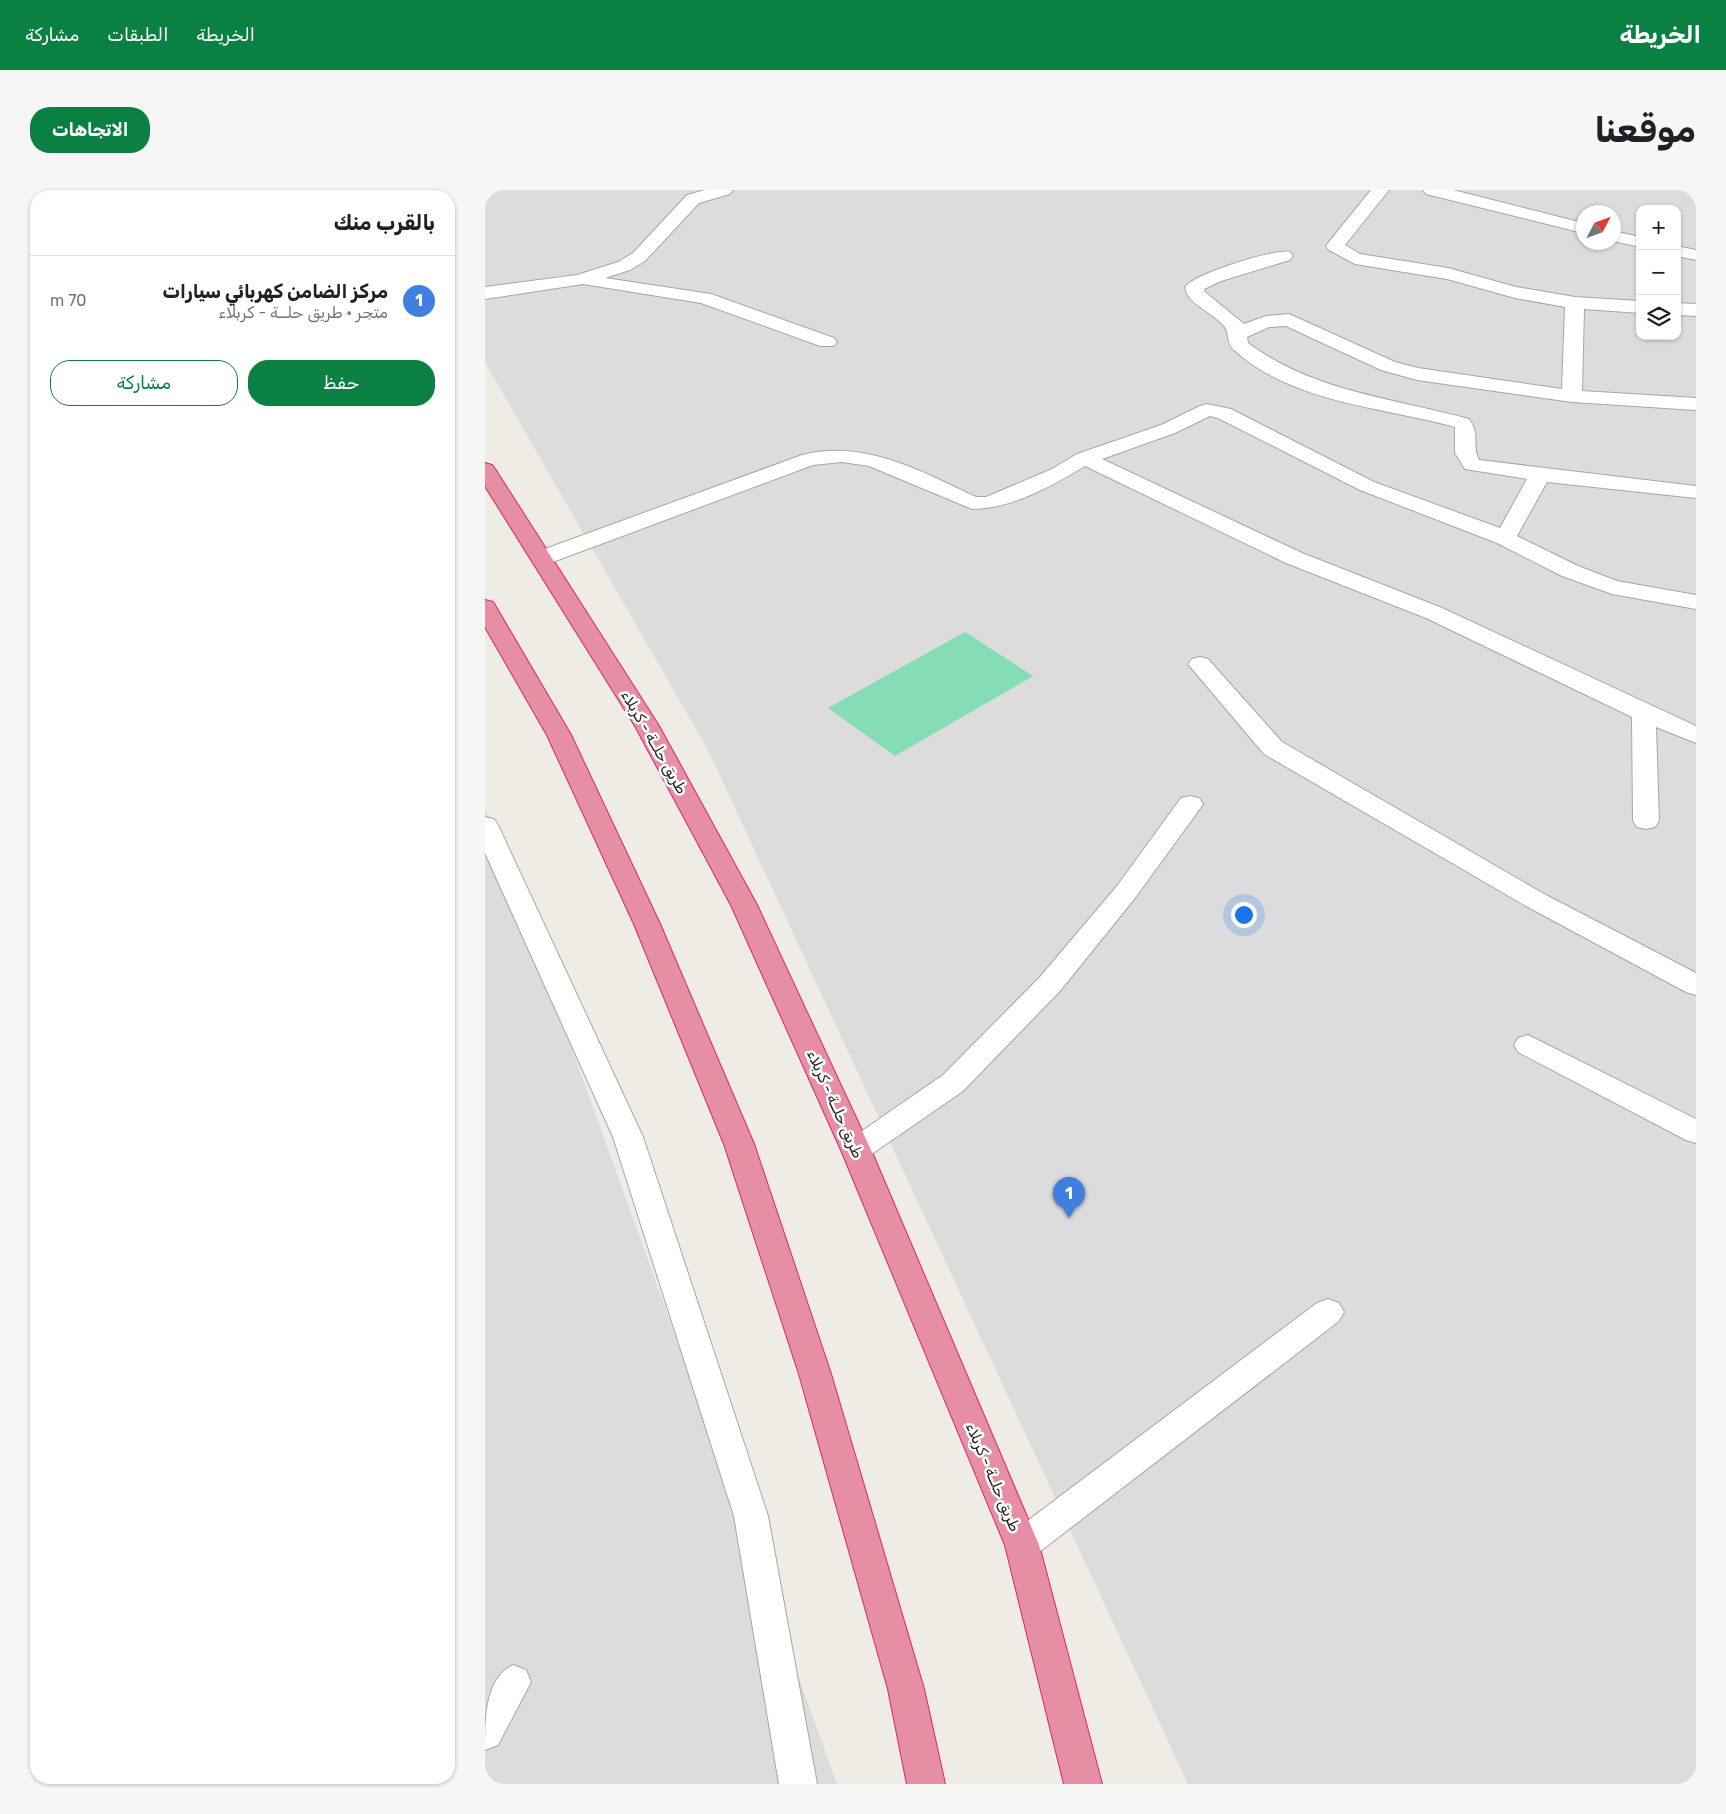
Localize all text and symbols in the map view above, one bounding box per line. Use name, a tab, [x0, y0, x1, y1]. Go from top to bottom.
text: الخريطة	[1620, 21, 1701, 49]
text: مشاركة	[25, 24, 79, 46]
text: الطبقات	[107, 24, 168, 46]
text: الخريطة	[196, 24, 255, 46]
button: الاتجاهات	[30, 107, 150, 153]
text: موقعنا	[1594, 109, 1696, 151]
north arrow	[1576, 205, 1621, 250]
map controls	[1636, 205, 1681, 340]
button: +	[1636, 205, 1681, 250]
text: بالقرب منك	[334, 210, 435, 235]
button: −	[1636, 250, 1681, 295]
text: مركز الضامن كهربائي سيارات	[162, 280, 388, 303]
text: 70 m	[50, 291, 87, 310]
text: 1	[415, 291, 423, 310]
button: layers	[1636, 295, 1681, 340]
text: متجر · طريق حلــة - كربلاء	[218, 303, 388, 322]
button: مشاركة	[50, 360, 238, 406]
button: حفظ	[248, 360, 435, 406]
street label: طريق حلــة - كربلاء	[617, 687, 691, 797]
your location	[1231, 902, 1257, 928]
street label: طريق حلــة - كربلاء	[803, 1047, 867, 1161]
pin: 1	[1053, 1177, 1085, 1218]
street label: طريق حلــة - كربلاء	[962, 1420, 1024, 1534]

